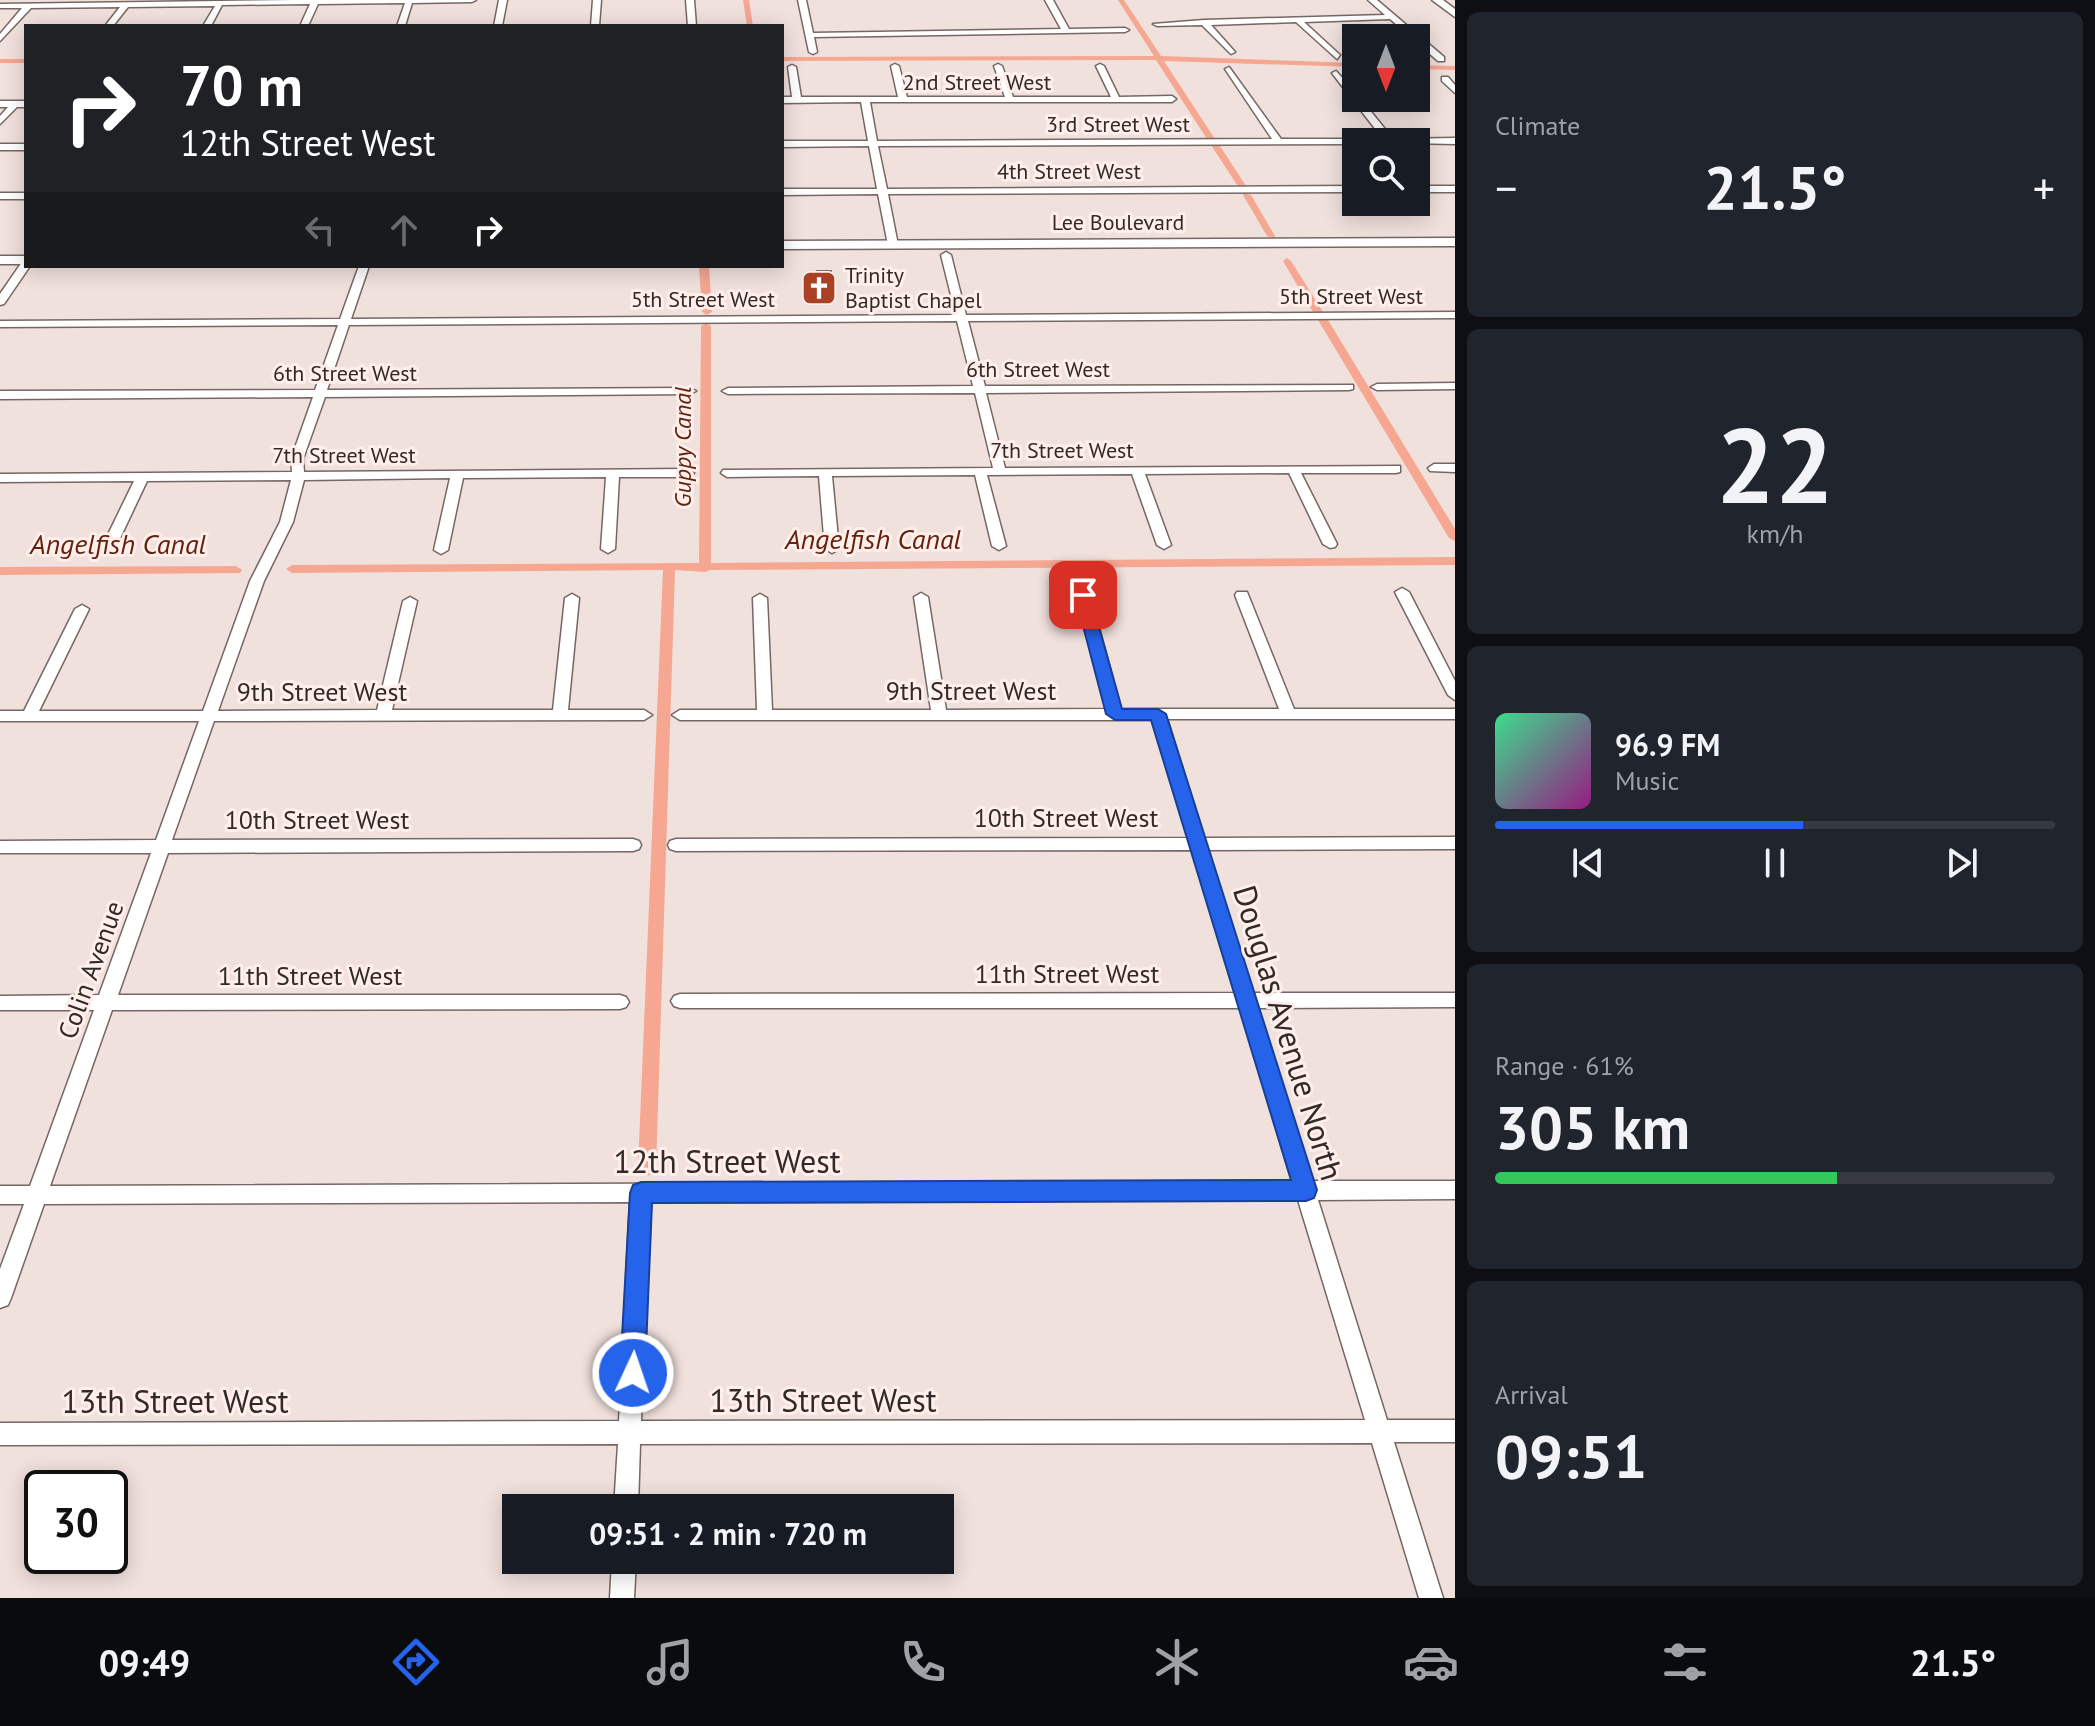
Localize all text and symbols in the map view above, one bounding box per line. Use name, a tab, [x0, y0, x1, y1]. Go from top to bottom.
north arrow	[1342, 24, 1430, 112]
map controls	[1342, 24, 1430, 216]
text: 70 m	[180, 49, 303, 121]
icon: right	[48, 56, 152, 160]
street label: 2nd Street West	[903, 68, 1052, 96]
text: Climate	[1495, 109, 1580, 142]
street label: 3rd Street West	[1046, 110, 1191, 138]
text: 12th Street West	[180, 119, 436, 166]
button: search	[1342, 128, 1430, 216]
text: 21.5°	[1703, 148, 1847, 226]
street label: 4th Street West	[997, 157, 1142, 185]
text: −	[1495, 159, 1517, 216]
text: +	[2033, 159, 2055, 216]
icon: left	[298, 208, 342, 252]
icon: ahead	[382, 208, 426, 252]
icon: right	[466, 208, 510, 252]
street label: Lee Boulevard	[1052, 208, 1184, 236]
place label: Trinity Baptist Chapel	[845, 261, 982, 314]
church icon: Trinity Baptist Chapel	[800, 269, 838, 307]
street label: 5th Street West	[1279, 282, 1424, 310]
street label: 5th Street West	[631, 285, 776, 313]
street label: 6th Street West	[966, 355, 1111, 383]
street label: 6th Street West	[273, 359, 418, 387]
water label: Guppy Canal	[667, 386, 698, 507]
text: 22	[1716, 397, 1834, 532]
street label: 7th Street West	[990, 436, 1134, 464]
street label: 7th Street West	[272, 441, 416, 469]
text: km/h	[1747, 517, 1804, 550]
water label: Angelfish Canal	[784, 520, 962, 557]
water label: Angelfish Canal	[29, 525, 207, 562]
pin	[1049, 561, 1117, 629]
icon: arrive	[1061, 573, 1105, 617]
street label: 9th Street West	[886, 674, 1056, 707]
street label: 9th Street West	[237, 675, 407, 708]
text: 96.9 FM	[1615, 725, 1720, 764]
text: Music	[1615, 764, 1679, 797]
street label: 10th Street West	[974, 801, 1158, 834]
street label: 10th Street West	[225, 803, 409, 836]
icon: previous	[1566, 841, 1610, 885]
icon: pause	[1753, 841, 1797, 885]
icon: next	[1940, 841, 1984, 885]
street label: Douglas Avenue North	[1224, 880, 1354, 1185]
street label: Colin Avenue	[50, 897, 131, 1043]
street label: 11th Street West	[975, 957, 1159, 990]
street label: 11th Street West	[218, 959, 402, 992]
text: Range · 61%	[1495, 1049, 1634, 1082]
text: 305 km	[1495, 1088, 1690, 1166]
street label: 12th Street West	[613, 1140, 841, 1182]
position arrow	[591, 1331, 675, 1415]
text: Arrival	[1495, 1378, 1568, 1411]
street label: 13th Street West	[709, 1379, 937, 1421]
street label: 13th Street West	[61, 1380, 289, 1422]
text: 09:51	[1495, 1417, 1647, 1495]
speed limit sign: 30	[24, 1470, 128, 1574]
text: 09:51 · 2 min · 720 m	[589, 1514, 867, 1553]
icon: directions	[388, 1634, 444, 1690]
icon: music	[642, 1634, 698, 1690]
icon: phone	[895, 1634, 951, 1690]
icon: climate	[1149, 1634, 1205, 1690]
icon: car	[1403, 1634, 1459, 1690]
icon: filters	[1657, 1634, 1713, 1690]
text: 09:49	[99, 1639, 190, 1686]
text: 21.5°	[1910, 1639, 1996, 1686]

